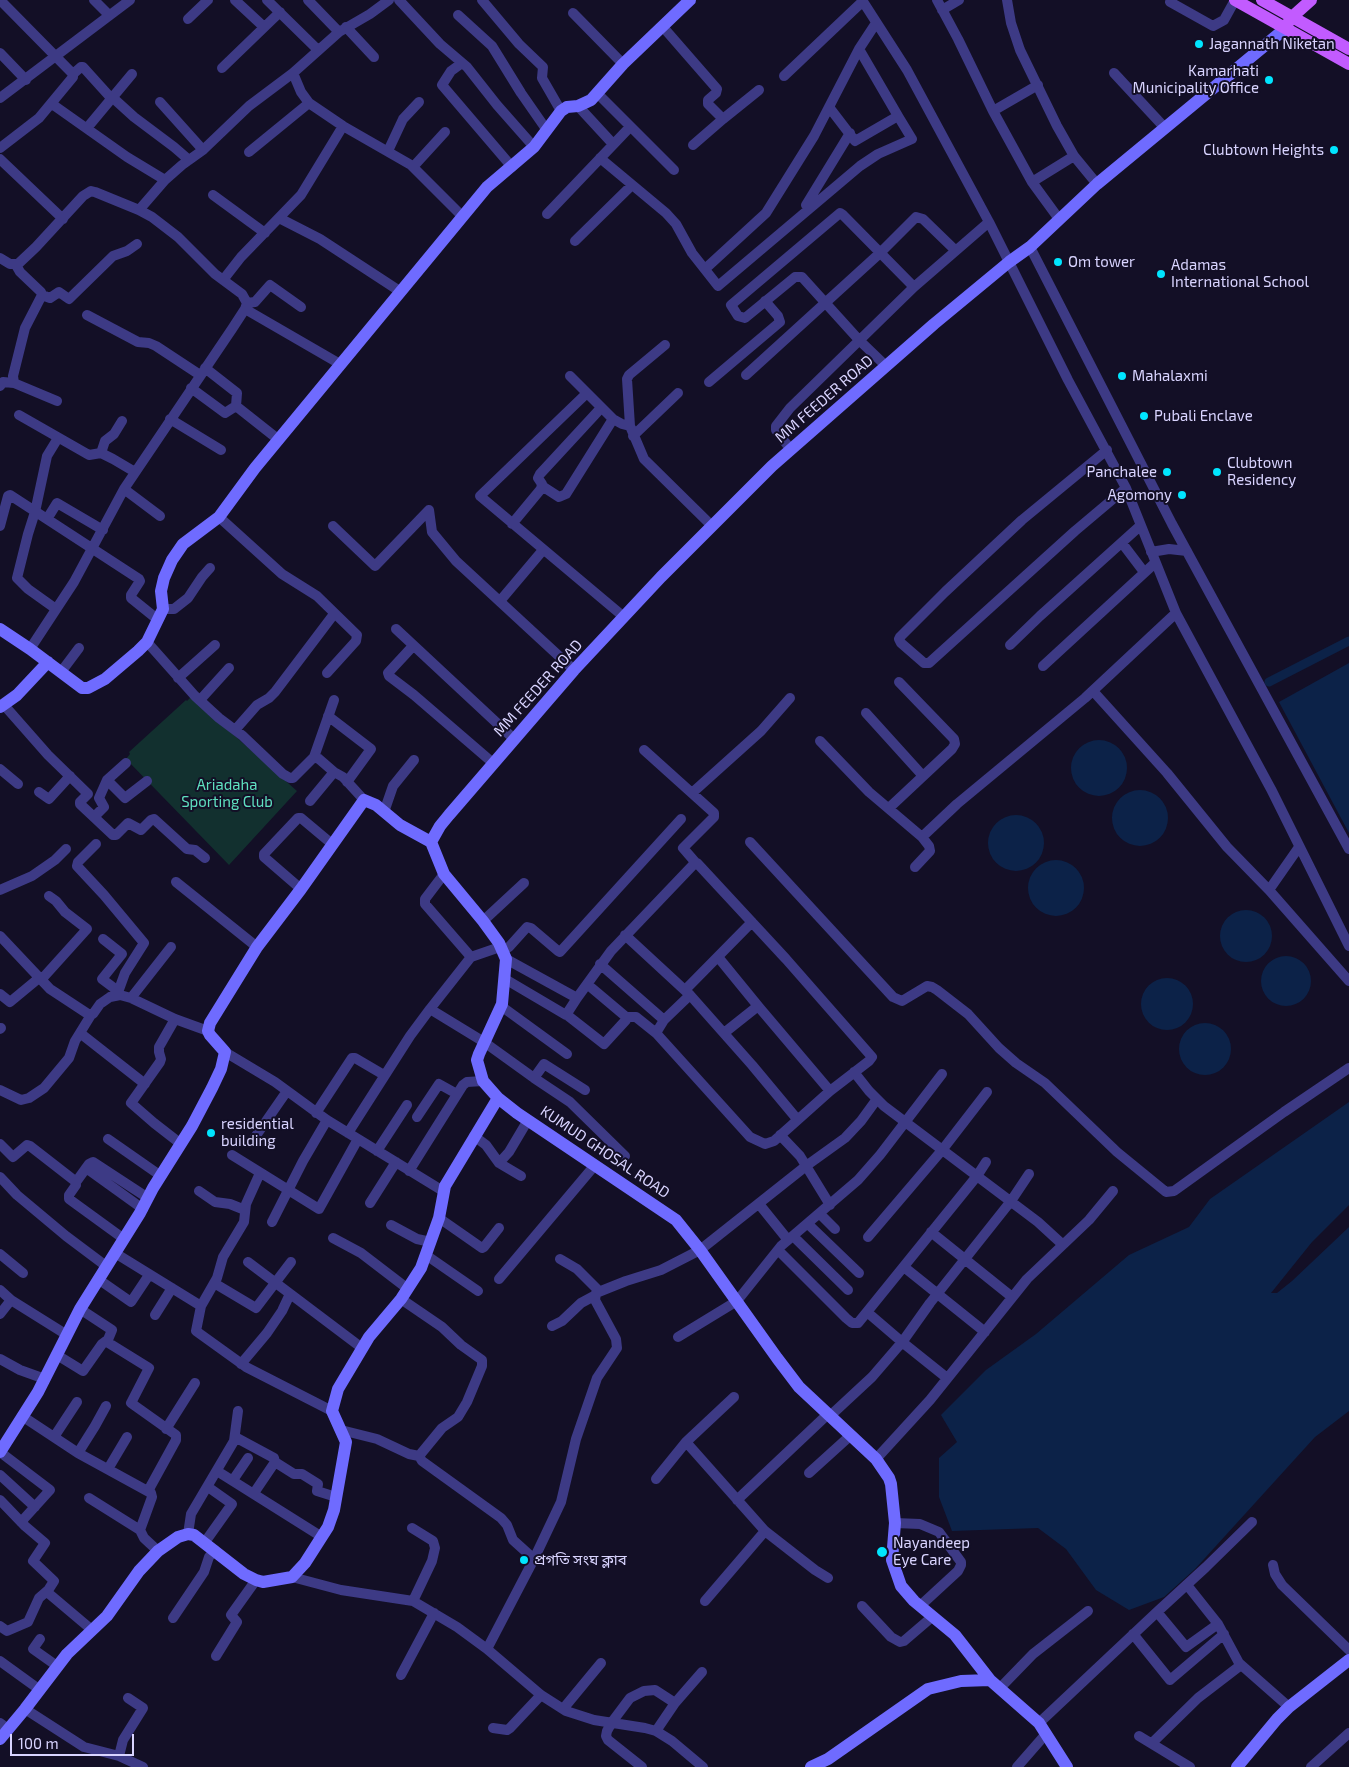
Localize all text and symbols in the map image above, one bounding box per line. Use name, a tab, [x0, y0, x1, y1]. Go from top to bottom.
place label: Jagannath Niketan	[1209, 35, 1335, 53]
marker: Jagannath Niketan	[1193, 38, 1205, 50]
place label: Kamarhati Municipality Office	[1132, 62, 1259, 97]
marker: Kamarhati Municipality Office	[1263, 74, 1275, 86]
place label: Clubtown Heights	[1203, 141, 1324, 159]
marker: Clubtown Heights	[1328, 144, 1340, 156]
place label: Om tower	[1068, 253, 1135, 271]
marker: Om tower	[1052, 256, 1064, 268]
place label: Adamas International School	[1171, 256, 1309, 291]
marker: Adamas International School	[1155, 268, 1167, 280]
street label: MM FEEDER ROAD	[771, 352, 877, 446]
place label: Mahalaxmi	[1132, 367, 1208, 385]
marker: Mahalaxmi	[1116, 370, 1128, 382]
place label: Pubali Enclave	[1154, 407, 1253, 425]
marker: Pubali Enclave	[1138, 410, 1150, 422]
place label: Clubtown Residency	[1227, 454, 1296, 489]
place label: Panchalee	[1086, 463, 1157, 481]
marker: Panchalee	[1161, 466, 1173, 478]
marker: Clubtown Residency	[1211, 466, 1223, 478]
place label: Agomony	[1108, 486, 1172, 504]
marker: Agomony	[1176, 489, 1188, 501]
street label: MM FEEDER ROAD	[490, 636, 586, 740]
park label: Ariadaha Sporting Club	[181, 776, 273, 811]
street label: KUMUD GHOSAL ROAD	[537, 1102, 673, 1202]
place label: residential building	[221, 1115, 294, 1150]
marker: residential building	[205, 1127, 217, 1139]
place label: Nayandeep Eye Care	[893, 1534, 970, 1569]
marker: Nayandeep Eye Care	[875, 1545, 889, 1559]
place label: প্রগতি সংঘ ক্লাব	[534, 1551, 627, 1569]
marker: প্রগতি সংঘ ক্লাব	[518, 1554, 530, 1566]
scale bar	[12, 1724, 136, 1756]
text: 100 m	[18, 1734, 59, 1752]

